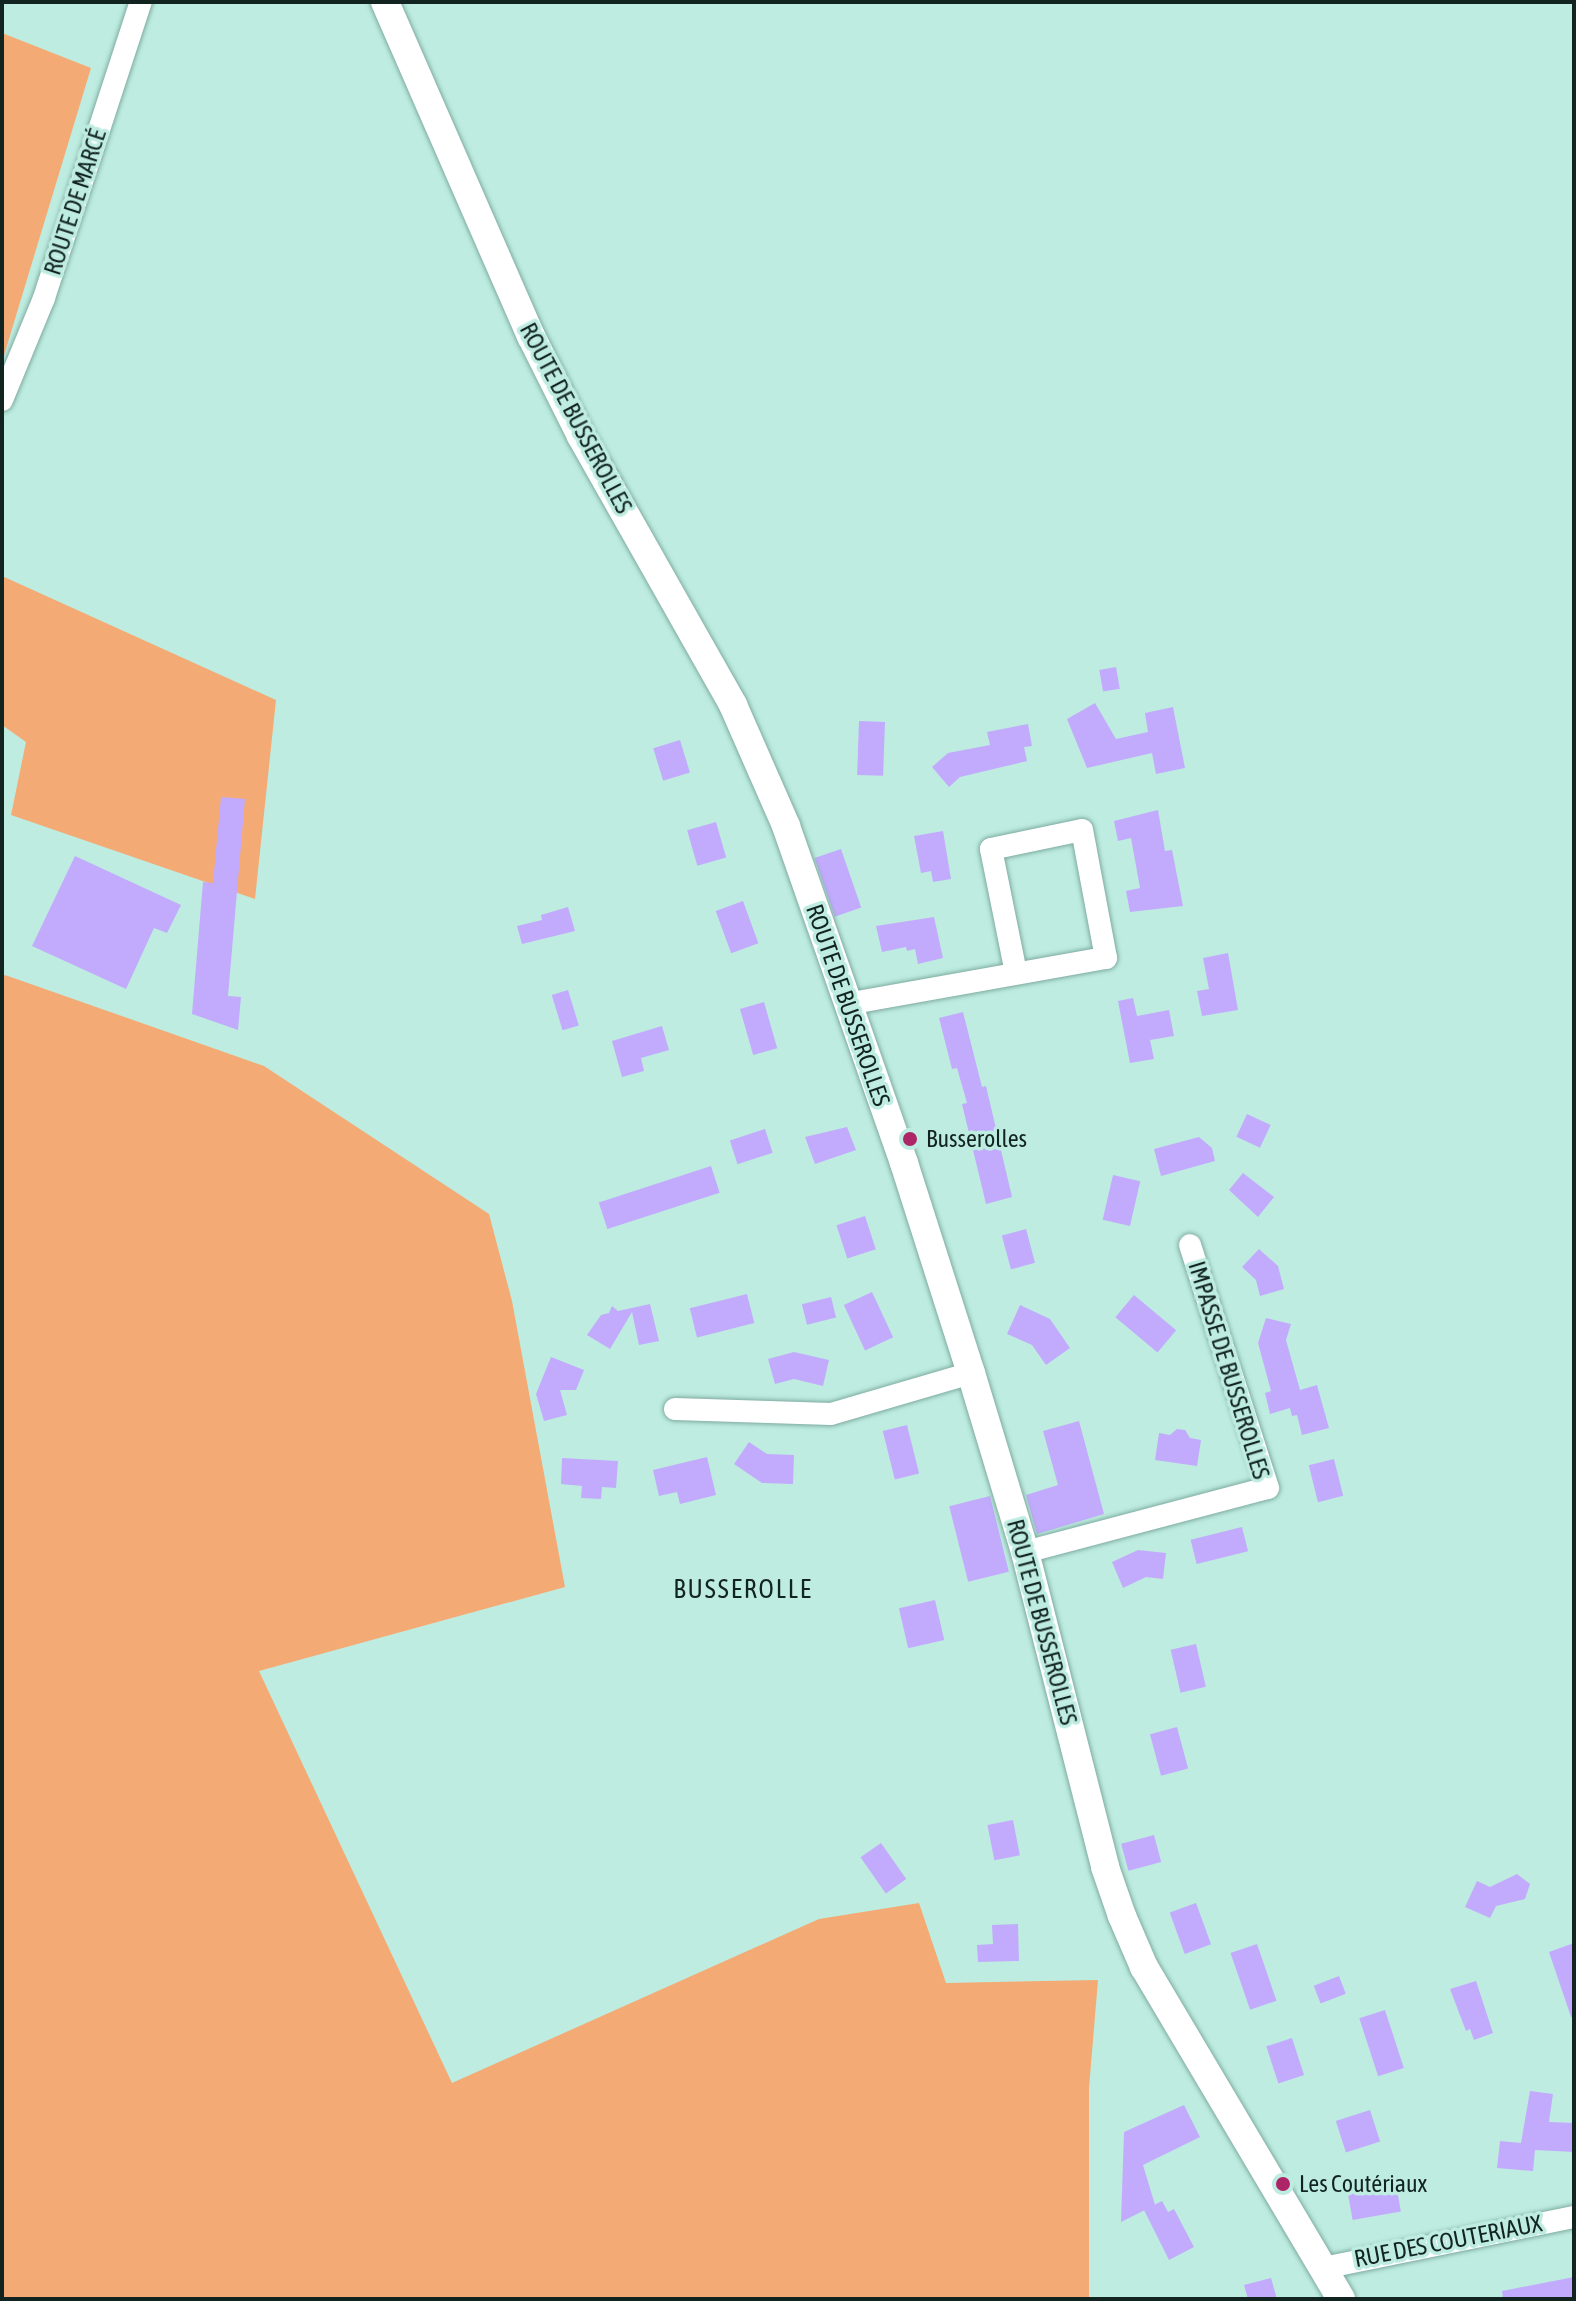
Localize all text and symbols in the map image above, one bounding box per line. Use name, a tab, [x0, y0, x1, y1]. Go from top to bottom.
street label: ROUTE DE MARCÉ	[38, 125, 112, 279]
street label: ROUTE DE BUSSEROLLES	[514, 318, 638, 518]
street label: ROUTE DE BUSSEROLLES	[800, 900, 896, 1110]
place label: Busserolles	[926, 1125, 1027, 1153]
marker: Busserolles	[901, 1130, 919, 1148]
street label: IMPASSE DE BUSSEROLLES	[1182, 1258, 1276, 1482]
street label: ROUTE DE BUSSEROLLES	[1001, 1516, 1083, 1728]
district label: BUSSEROLLE	[673, 1574, 813, 1606]
place label: Les Coutériaux	[1299, 2170, 1427, 2198]
marker: Les Coutériaux	[1274, 2175, 1292, 2193]
street label: RUE DES COUTERIAUX	[1352, 2209, 1544, 2273]

